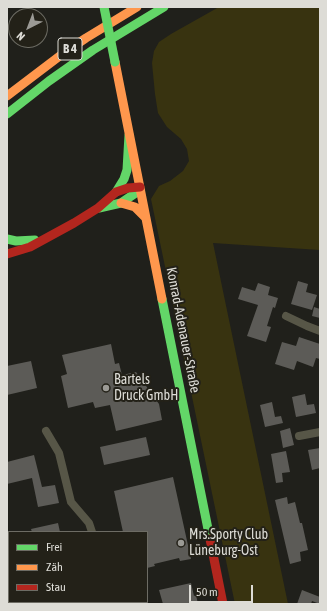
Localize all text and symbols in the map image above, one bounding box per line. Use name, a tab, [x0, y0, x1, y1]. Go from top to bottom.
north arrow	[8, 8, 48, 48]
text: N	[14, 30, 27, 43]
road number: B 4	[58, 38, 82, 60]
street label: Konrad-Adenauer-Straße	[163, 266, 203, 394]
place label: Bartels Druck GmbH	[114, 372, 178, 404]
marker: Bartels Druck GmbH	[101, 383, 111, 393]
place label: Mrs.Sporty Club Lüneburg-Ost	[189, 527, 268, 560]
legend	[8, 531, 148, 603]
marker: Mrs.Sporty Club Lüneburg-Ost	[176, 538, 186, 548]
text: Frei	[46, 540, 62, 554]
text: Zäh	[46, 560, 63, 574]
scale bar	[191, 577, 255, 603]
text: Stau	[46, 580, 66, 594]
text: 50 m	[196, 585, 218, 599]

